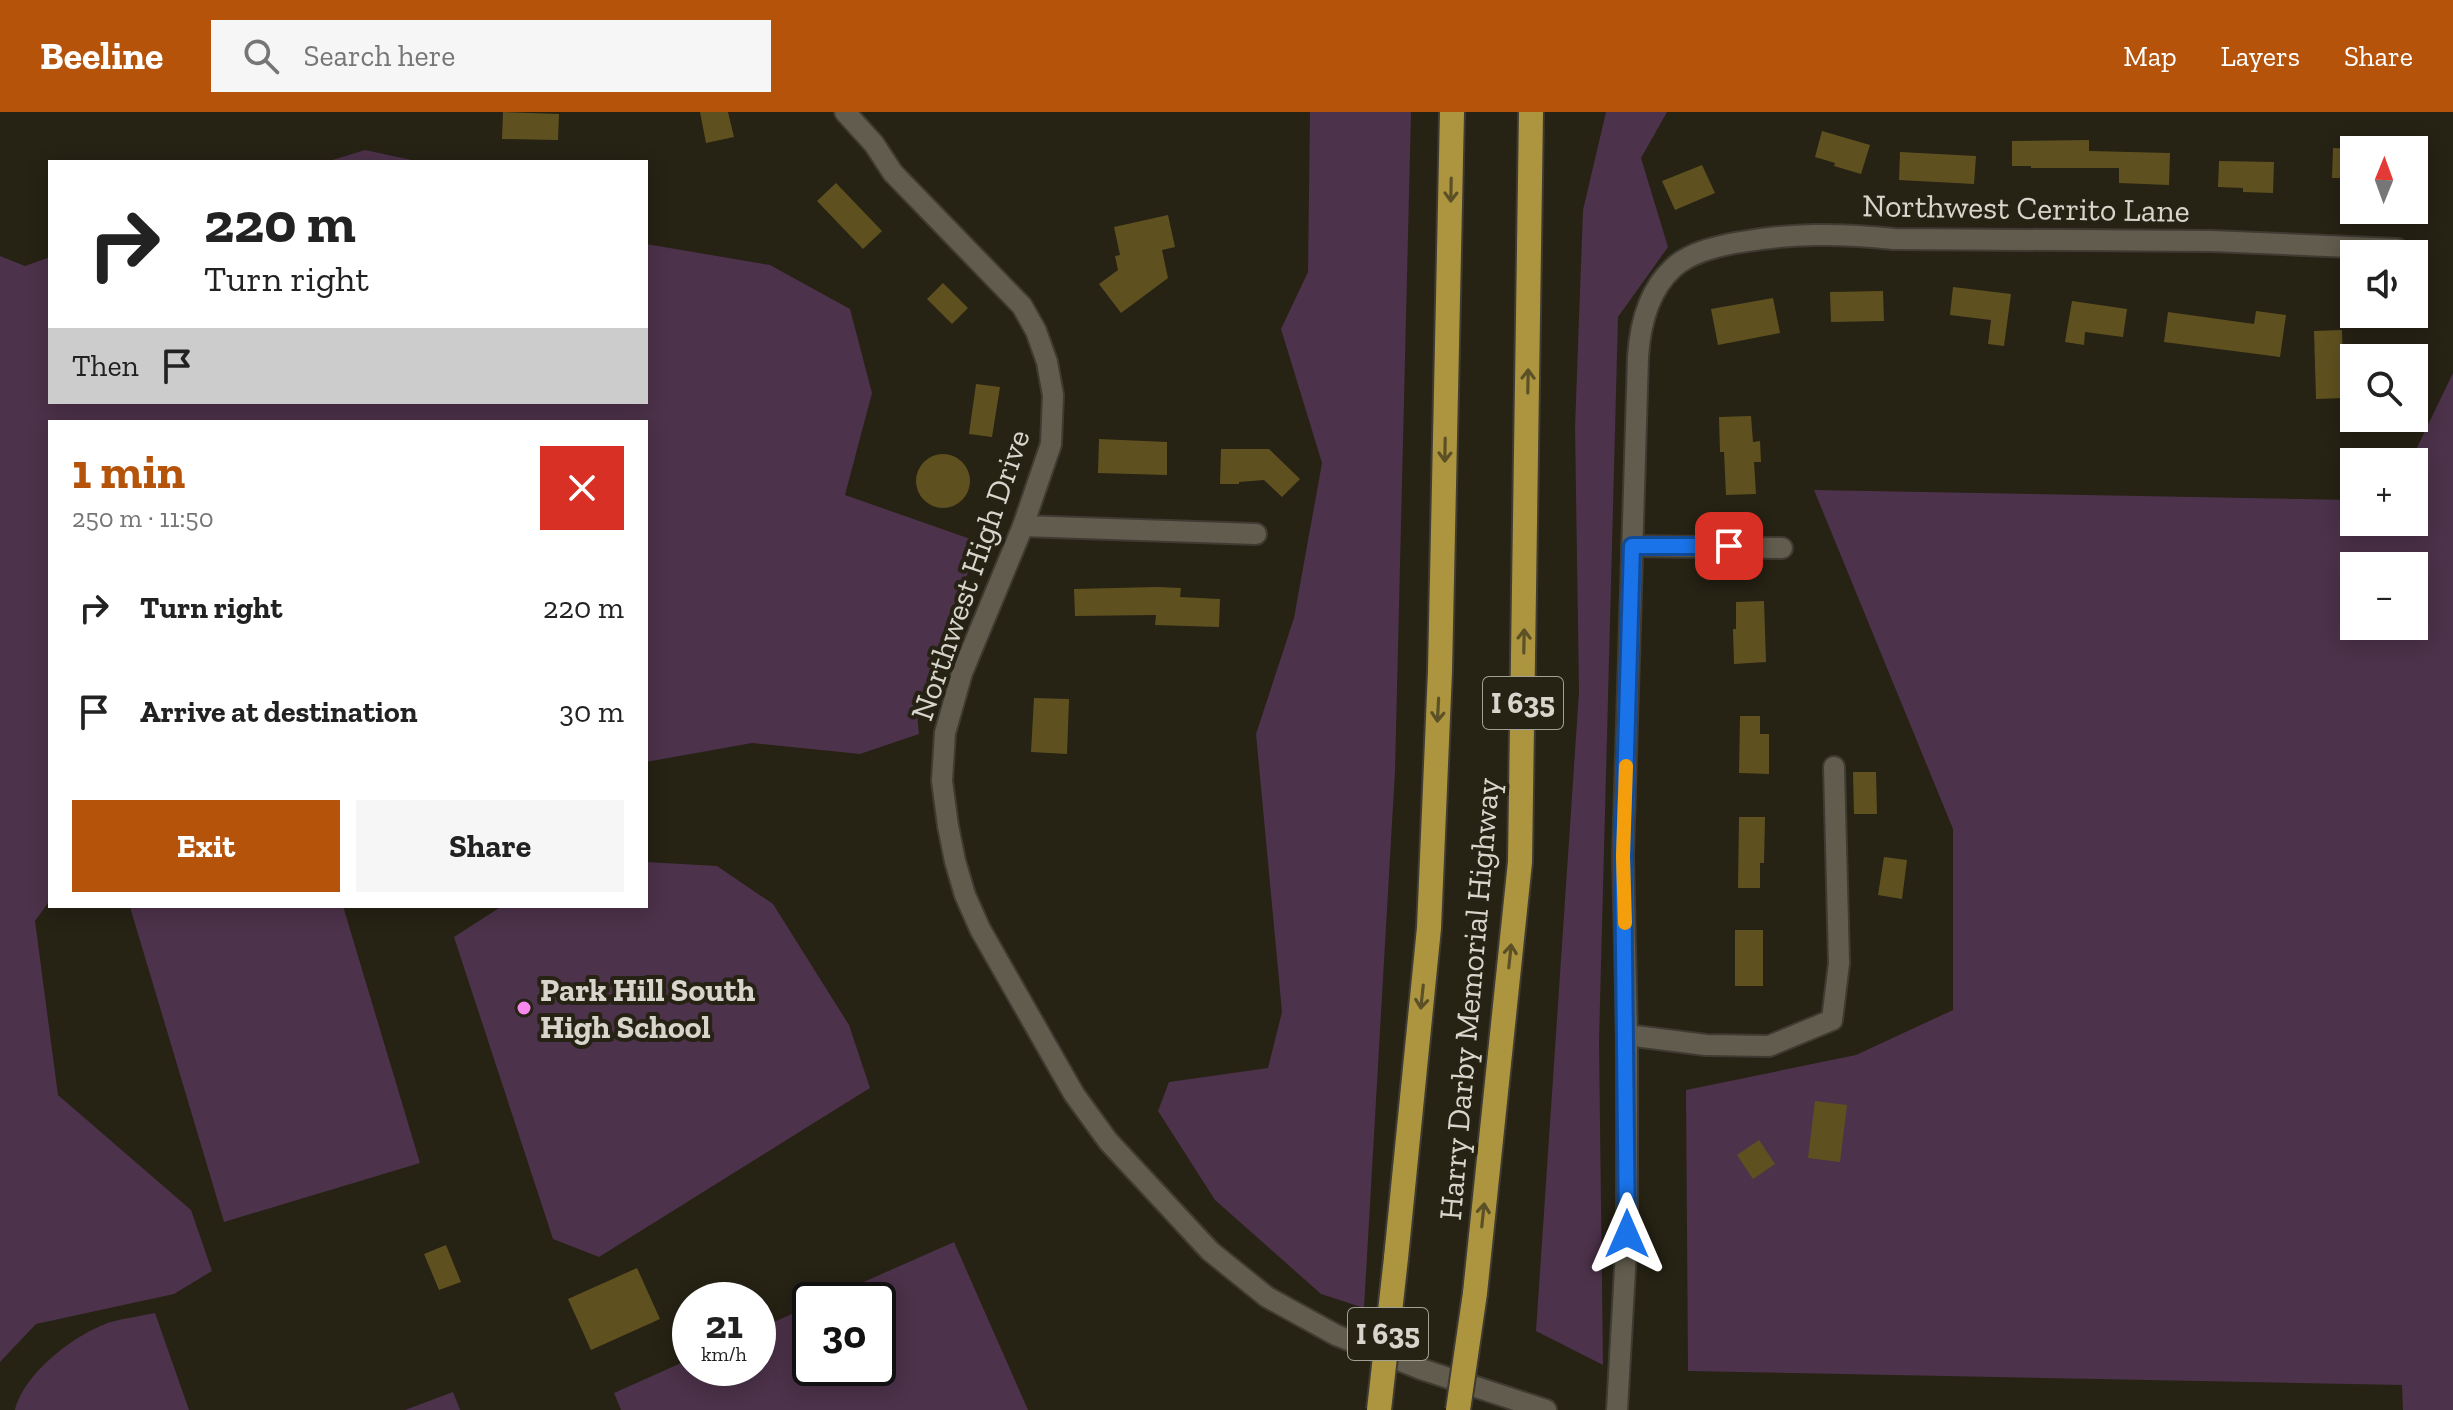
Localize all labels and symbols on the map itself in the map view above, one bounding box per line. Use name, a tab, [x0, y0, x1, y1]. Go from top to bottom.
north arrow	[2340, 136, 2428, 224]
one-way arrow	[1443, 176, 1458, 203]
street label: Northwest Cerrito Lane	[1862, 186, 2190, 230]
one-way arrow	[1520, 368, 1536, 395]
street label: Northwest High Drive	[902, 425, 1038, 725]
one-way arrow	[1437, 436, 1453, 463]
pin	[1695, 512, 1763, 580]
one-way arrow	[1516, 628, 1532, 655]
road number: I 635	[1483, 677, 1563, 729]
one-way arrow	[1431, 696, 1446, 723]
street label: Harry Darby Memorial Highway	[1431, 776, 1507, 1222]
one-way arrow	[1503, 943, 1518, 970]
place label: Park Hill South High School	[540, 971, 756, 1046]
one-way arrow	[1414, 983, 1429, 1010]
marker: Park Hill South High School	[515, 999, 533, 1017]
position arrow	[1585, 1192, 1669, 1276]
one-way arrow	[1476, 1202, 1491, 1229]
speed limit sign: 30	[792, 1282, 896, 1386]
road number: I 635	[1348, 1308, 1428, 1360]

